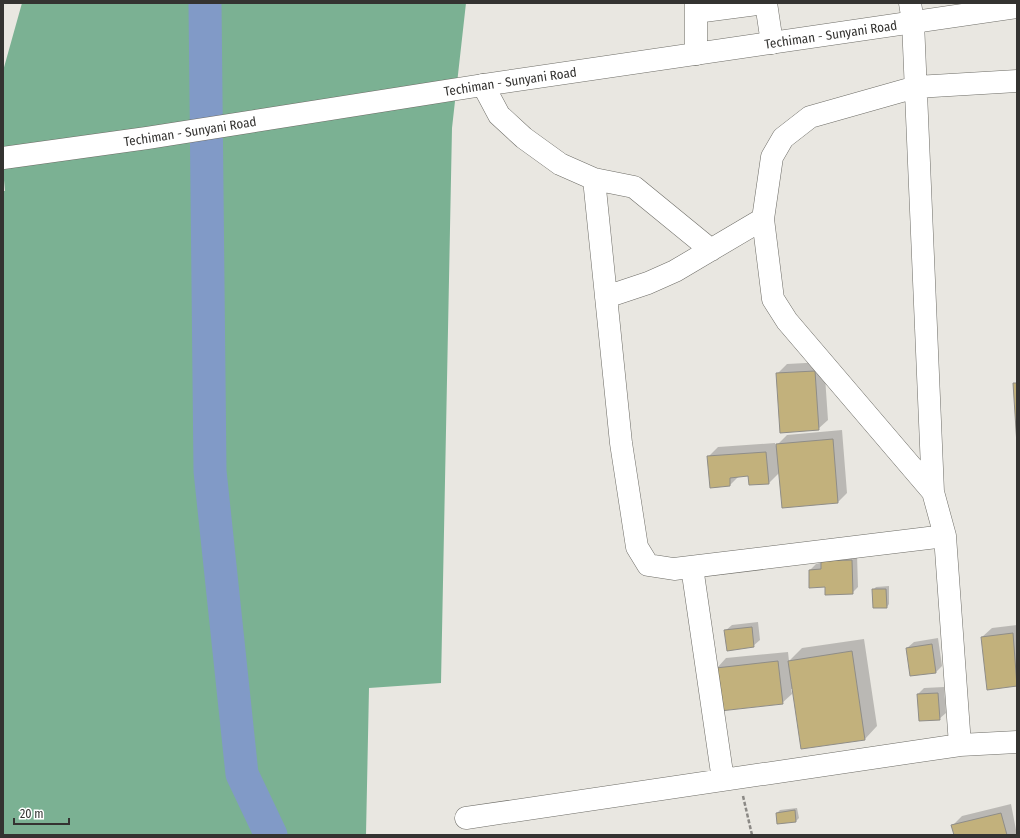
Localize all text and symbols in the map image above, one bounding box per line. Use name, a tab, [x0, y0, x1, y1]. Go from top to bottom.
street label: Techiman - Sunyani Road	[764, 18, 898, 52]
street label: Techiman - Sunyani Road	[443, 64, 578, 99]
street label: Techiman - Sunyani Road	[123, 114, 257, 149]
scale bar	[14, 800, 69, 826]
text: 20 m	[20, 807, 44, 821]

